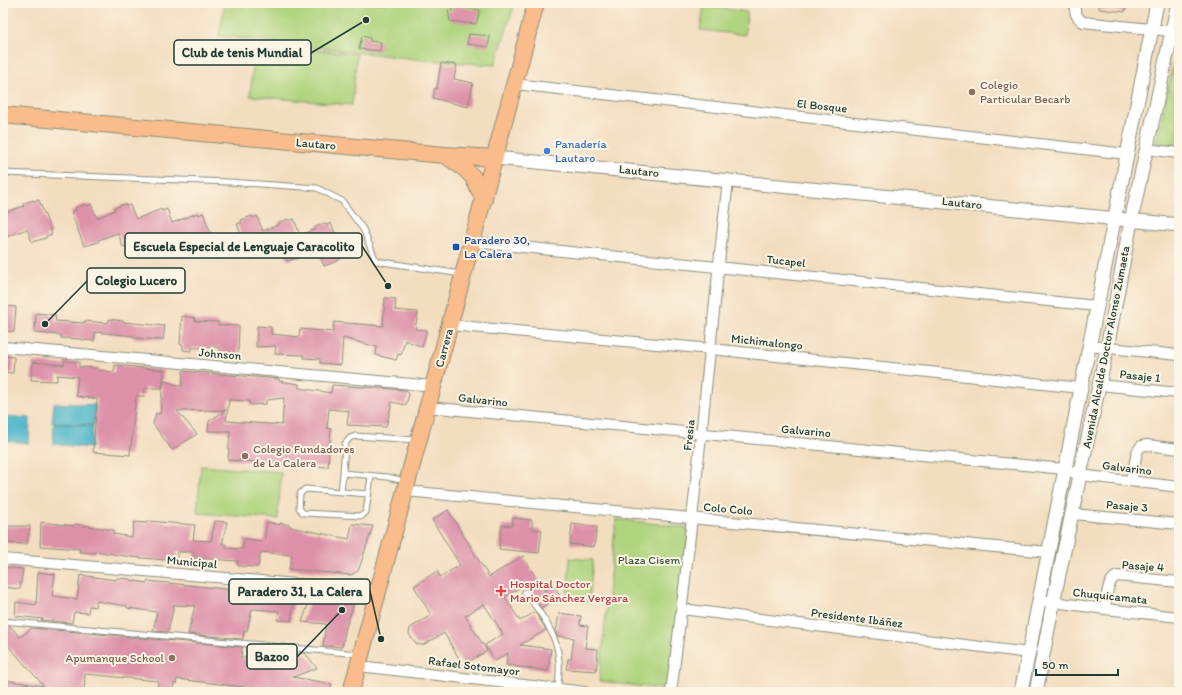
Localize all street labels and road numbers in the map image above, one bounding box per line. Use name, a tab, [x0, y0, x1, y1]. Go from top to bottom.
street label: El Bosque	[796, 96, 848, 116]
street label: Lautaro	[295, 135, 337, 153]
street label: Lautaro	[618, 162, 660, 180]
street label: Lautaro	[941, 194, 983, 212]
street label: Avenida Alcalde Doctor Alonso Zumaeta	[1079, 244, 1133, 450]
street label: Tucapel	[766, 252, 807, 270]
street label: Carrera	[432, 326, 456, 369]
street label: Michimalongo	[731, 331, 803, 353]
street label: Johnson	[198, 345, 242, 363]
street label: Pasaje 1	[1119, 367, 1162, 385]
street label: Galvarino	[457, 390, 509, 410]
street label: Fresia	[680, 418, 698, 451]
street label: Galvarino	[780, 422, 832, 440]
street label: Galvarino	[1101, 458, 1153, 478]
street label: Pasaje 3	[1105, 497, 1149, 515]
street label: Colo Colo	[703, 500, 753, 518]
street label: Municipal	[166, 553, 218, 571]
street label: Pasaje 4	[1121, 558, 1165, 574]
street label: Chuquicamata	[1072, 585, 1149, 607]
street label: Presidente Ibáñez	[810, 605, 904, 631]
street label: Rafael Sotomayor	[427, 653, 521, 679]

